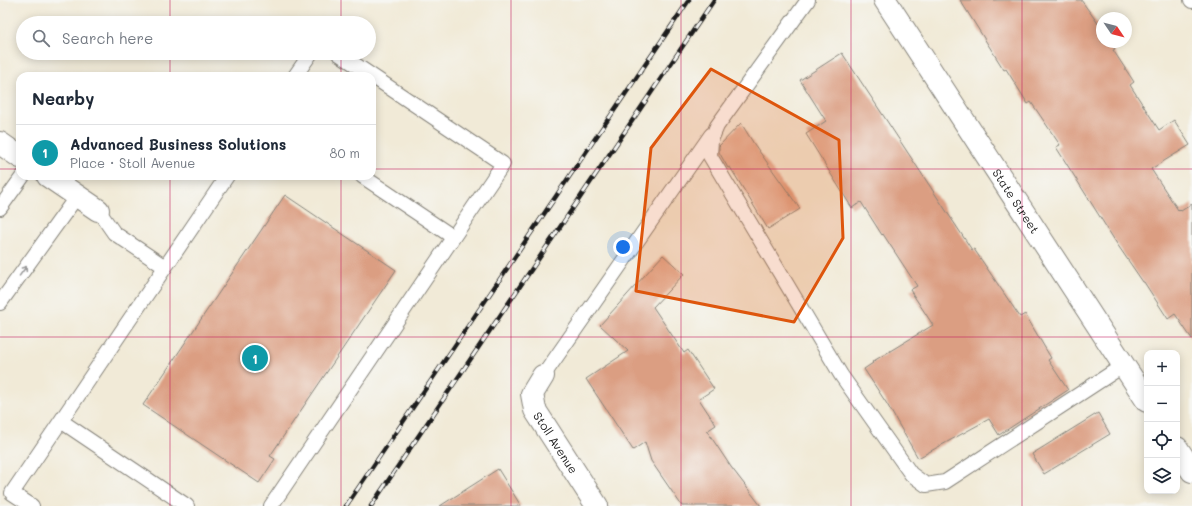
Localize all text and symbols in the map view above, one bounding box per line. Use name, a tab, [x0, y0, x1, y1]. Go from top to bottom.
north arrow	[1096, 12, 1132, 48]
search box	[16, 16, 376, 60]
icon: search	[30, 27, 52, 49]
text: Search here	[62, 28, 153, 48]
text: Nearby	[32, 87, 94, 109]
text: Advanced Business Solutions	[70, 134, 286, 154]
text: 1	[42, 144, 48, 161]
text: 80 m	[330, 144, 360, 161]
text: Place · Stoll Avenue	[70, 154, 195, 171]
street label: State Street	[989, 165, 1043, 236]
your location	[613, 237, 633, 257]
one-way arrow	[19, 266, 27, 277]
pin: 1	[242, 343, 268, 373]
map controls	[1144, 350, 1180, 494]
button: +	[1144, 350, 1180, 386]
button: −	[1144, 386, 1180, 422]
street label: Stoll Avenue	[530, 408, 582, 476]
button: locate	[1144, 422, 1180, 458]
button: layers	[1144, 458, 1180, 494]

